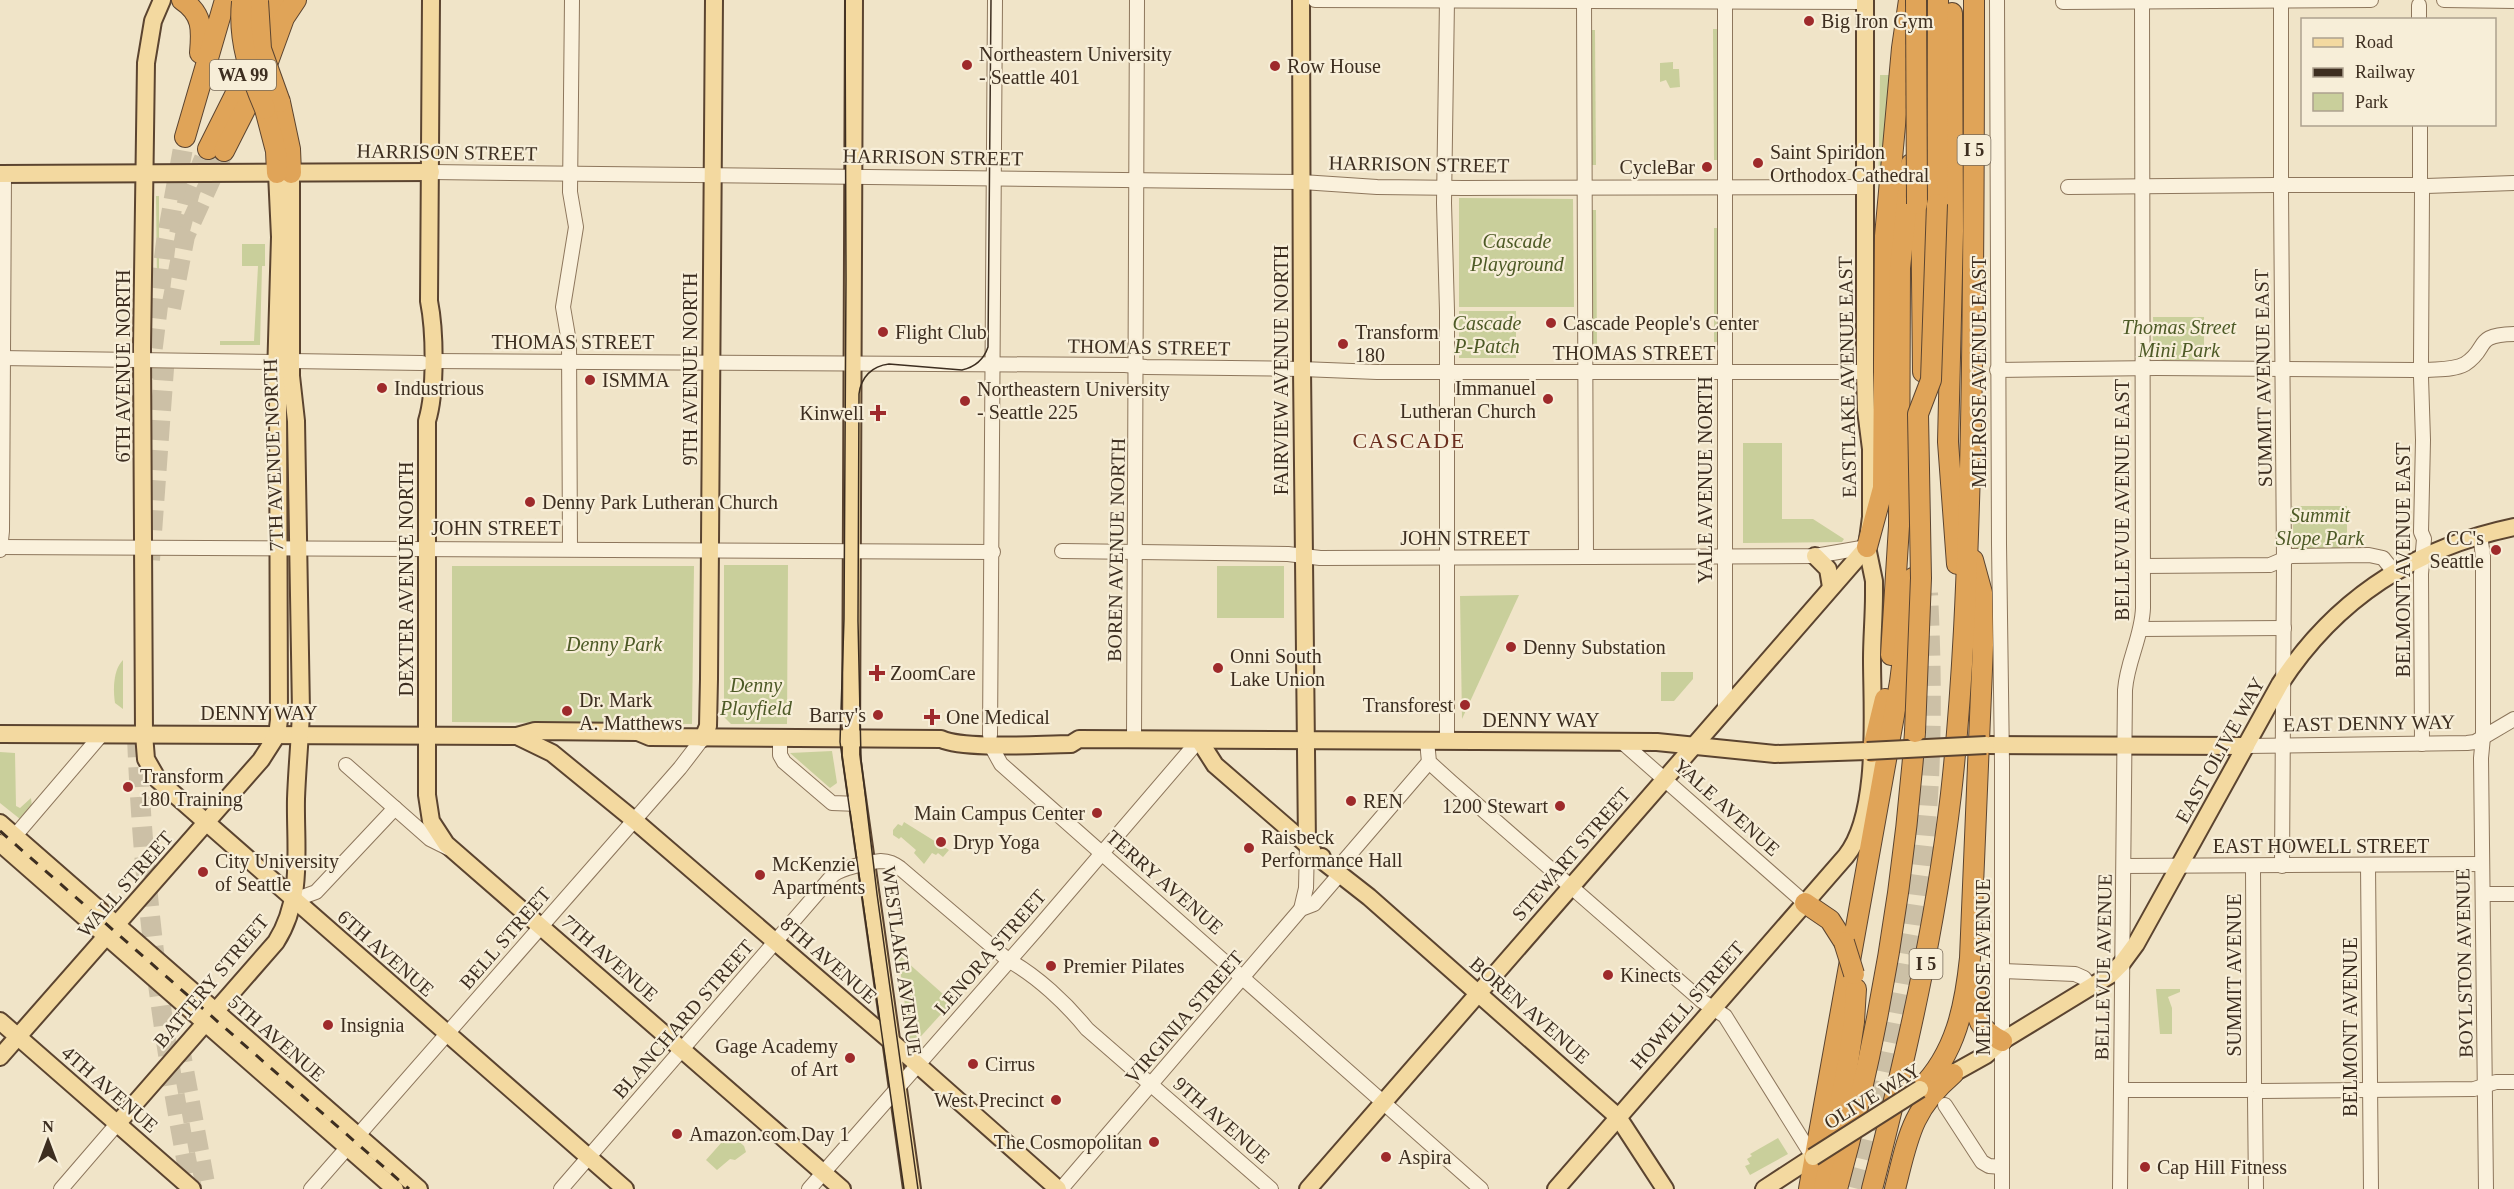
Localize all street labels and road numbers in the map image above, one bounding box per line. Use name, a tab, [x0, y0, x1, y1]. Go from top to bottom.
road number: WA 99	[210, 60, 276, 90]
road number: I 5	[1958, 135, 1990, 165]
street label: HARRISON STREET	[357, 139, 537, 165]
street label: HARRISON STREET	[843, 144, 1023, 170]
street label: HARRISON STREET	[1329, 151, 1509, 177]
street label: FAIRVIEW AVENUE NORTH	[1270, 245, 1292, 495]
street label: EASTLAKE AVENUE EAST	[1834, 256, 1860, 498]
street label: MELROSE AVENUE EAST	[1968, 256, 1990, 488]
street label: SUMMIT AVENUE EAST	[2250, 269, 2276, 487]
street label: 6TH AVENUE NORTH	[112, 270, 134, 462]
street label: 9TH AVENUE NORTH	[679, 273, 701, 465]
street label: THOMAS STREET	[492, 331, 654, 353]
street label: THOMAS STREET	[1067, 335, 1231, 359]
street label: THOMAS STREET	[1553, 342, 1715, 364]
street label: 7TH AVENUE NORTH	[259, 358, 287, 552]
street label: YALE AVENUE NORTH	[1694, 376, 1716, 584]
street label: BELLEVUE AVENUE EAST	[2111, 379, 2133, 621]
street label: BOREN AVENUE NORTH	[1103, 438, 1129, 662]
street label: BELMONT AVENUE EAST	[2392, 443, 2414, 677]
street label: DEXTER AVENUE NORTH	[395, 461, 417, 697]
street label: JOHN STREET	[431, 517, 561, 539]
street label: JOHN STREET	[1400, 527, 1530, 549]
street label: EAST OLIVE WAY	[2171, 673, 2269, 827]
street label: DENNY WAY	[200, 702, 318, 724]
street label: DENNY WAY	[1482, 709, 1600, 731]
street label: EAST DENNY WAY	[2283, 710, 2455, 736]
street label: YALE AVENUE	[1670, 754, 1784, 860]
street label: STEWART STREET	[1507, 783, 1635, 925]
street label: TERRY AVENUE	[1102, 825, 1228, 939]
street label: WALL STREET	[73, 827, 177, 941]
street label: EAST HOWELL STREET	[2213, 835, 2429, 857]
street label: WESTLAKE AVENUE	[878, 865, 926, 1057]
street label: BOYLSTON AVENUE	[2451, 868, 2477, 1058]
street label: BELLEVUE AVENUE	[2090, 873, 2116, 1061]
street label: MELROSE AVENUE	[1972, 879, 1994, 1055]
street label: BELL STREET	[455, 883, 555, 993]
street label: LENORA STREET	[930, 885, 1050, 1019]
street label: SUMMIT AVENUE	[2223, 893, 2245, 1057]
street label: 6TH AVENUE	[333, 905, 439, 1001]
street label: BATTERY STREET	[149, 910, 273, 1052]
street label: 7TH AVENUE	[557, 910, 663, 1006]
street label: 8TH AVENUE	[776, 912, 882, 1008]
street label: BLANCHARD STREET	[608, 935, 758, 1103]
street label: HOWELL STREET	[1626, 937, 1748, 1073]
street label: BELMONT AVENUE	[2339, 937, 2361, 1117]
street label: VIRGINIA STREET	[1120, 946, 1248, 1088]
road number: I 5	[1910, 949, 1942, 979]
street label: BOREN AVENUE	[1466, 952, 1594, 1068]
street label: 5TH AVENUE	[224, 990, 330, 1086]
street label: 4TH AVENUE	[57, 1041, 163, 1137]
street label: OLIVE WAY	[1820, 1059, 1924, 1133]
street label: 9TH AVENUE	[1169, 1072, 1275, 1168]

